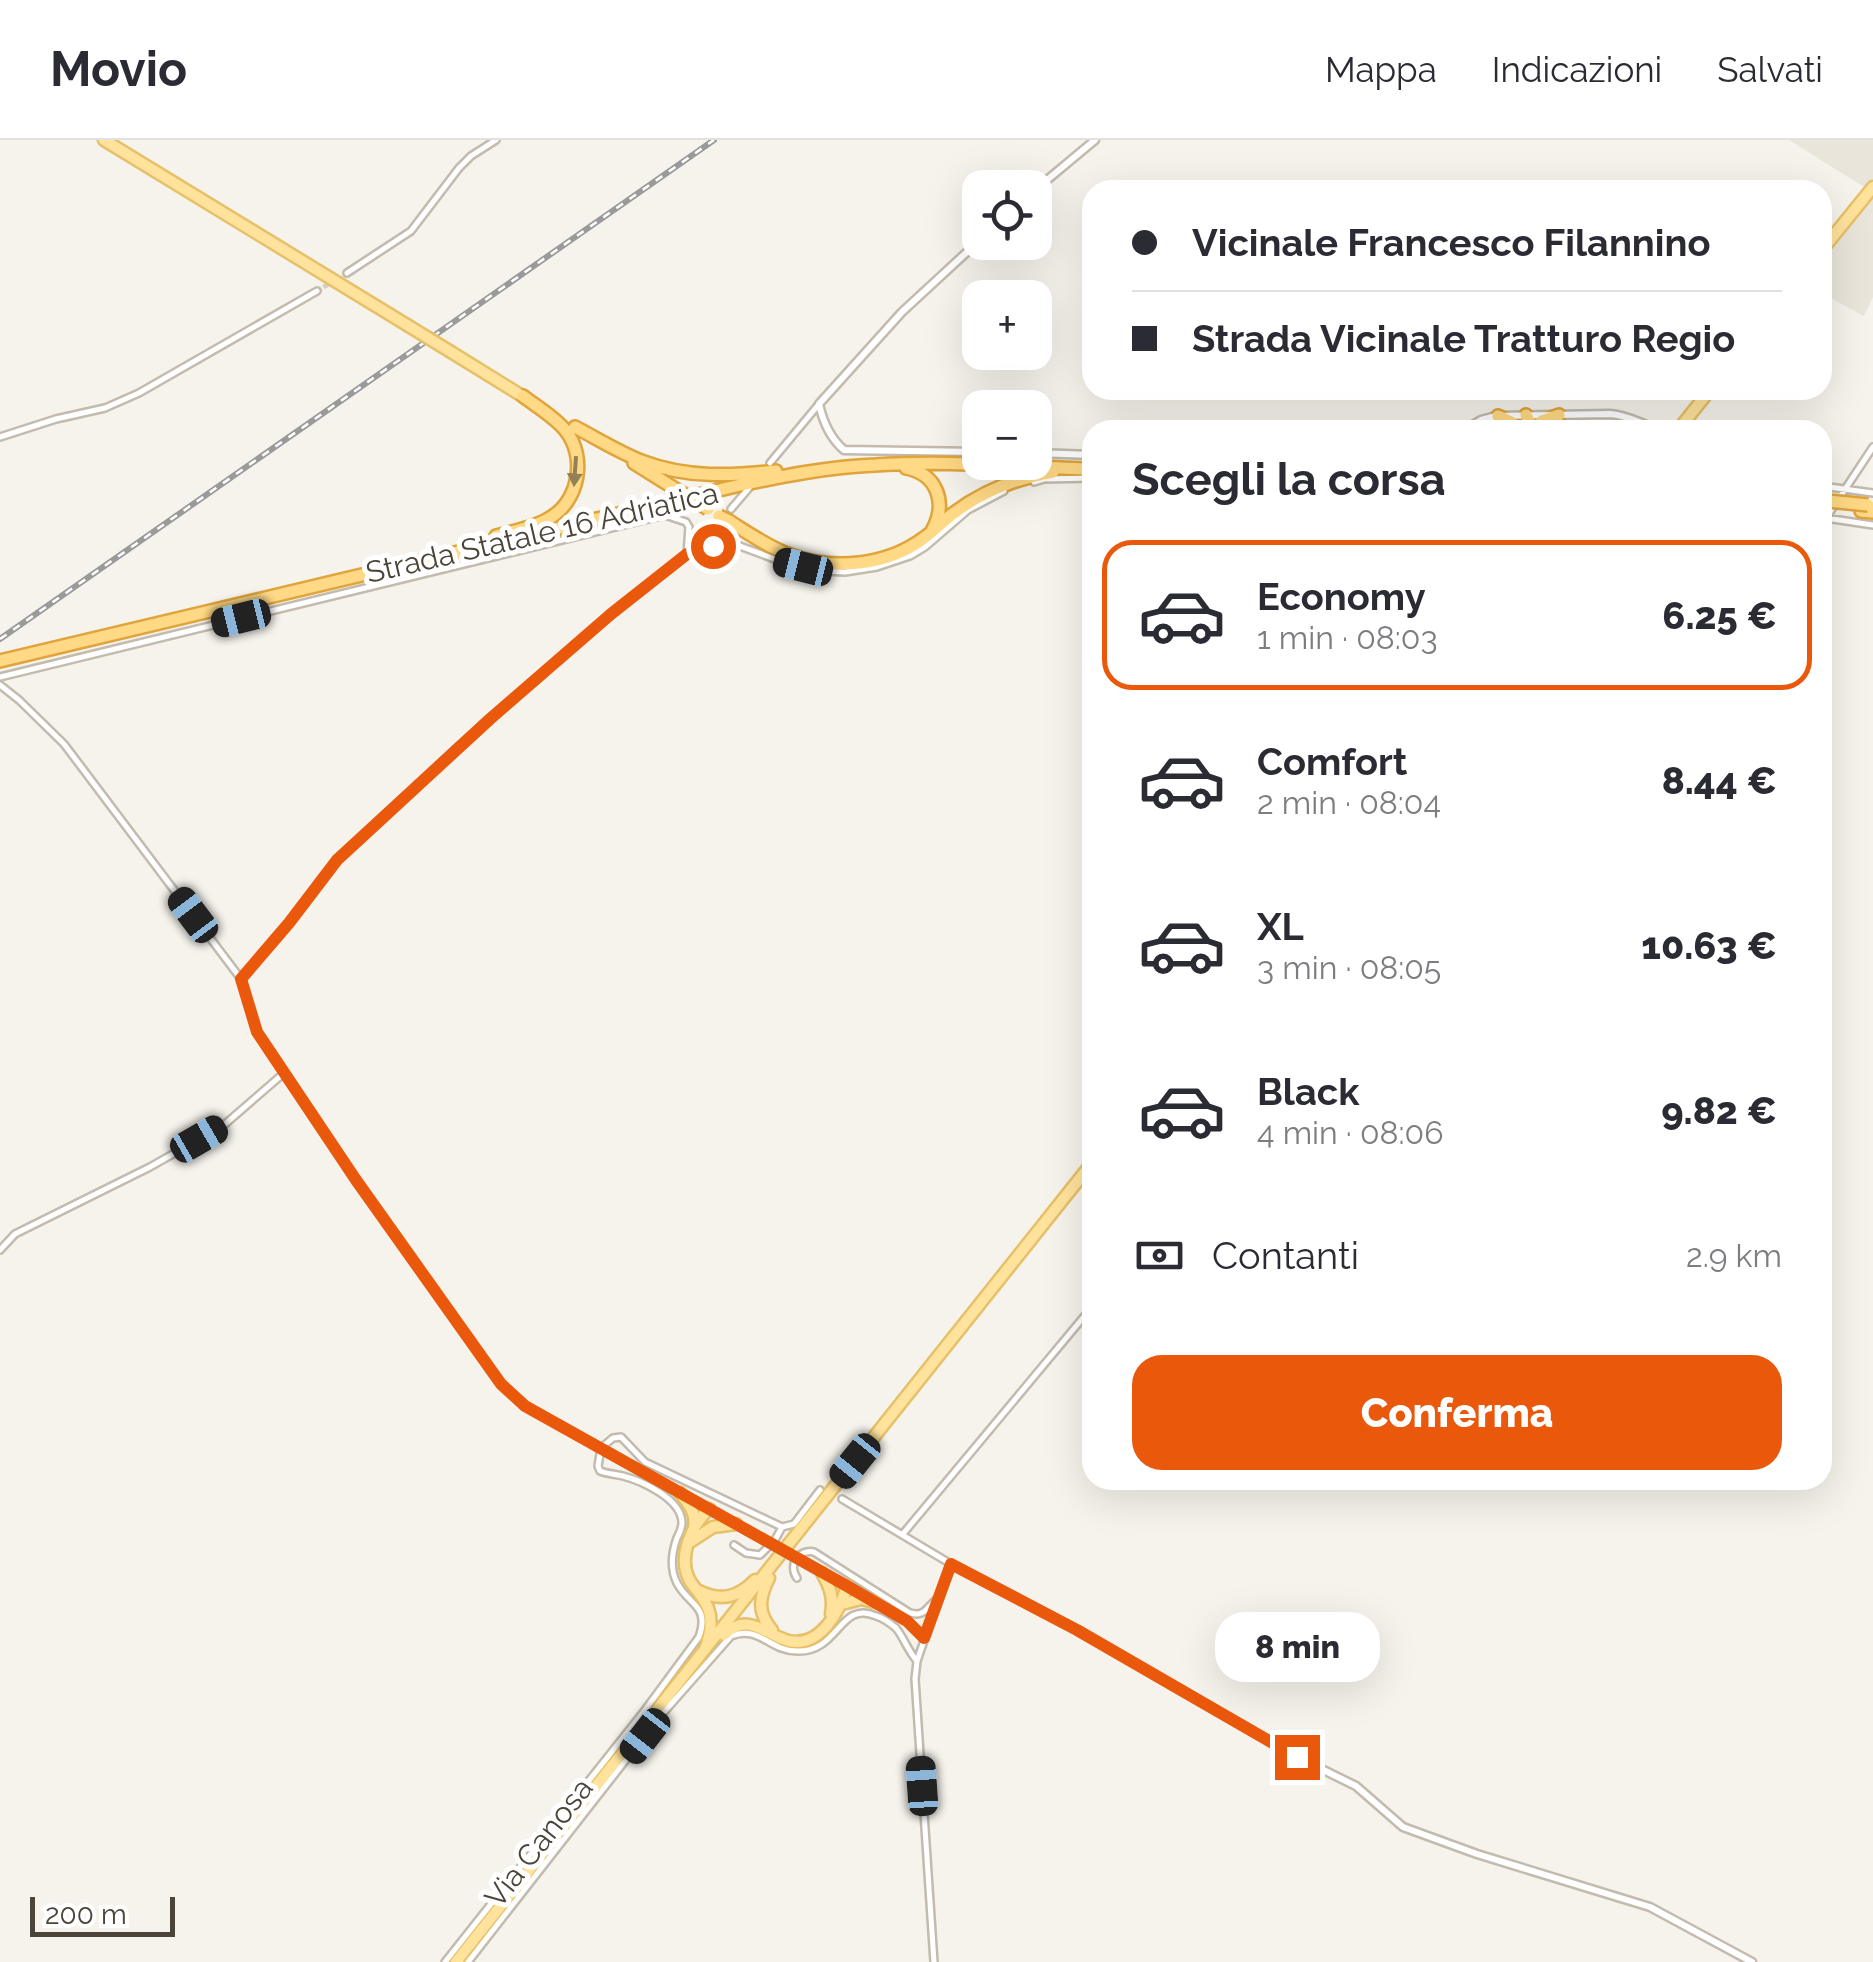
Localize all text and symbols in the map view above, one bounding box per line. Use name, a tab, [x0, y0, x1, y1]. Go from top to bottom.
text: Movio	[50, 41, 187, 97]
text: Mappa	[1325, 49, 1437, 90]
text: Indicazioni	[1492, 49, 1662, 90]
text: Salvati	[1717, 49, 1823, 90]
map controls	[962, 170, 1052, 480]
button: locate	[962, 170, 1052, 260]
text: Vicinale Francesco Filannino	[1192, 220, 1711, 265]
button: +	[962, 280, 1052, 370]
text: Strada Vicinale Tratturo Regio	[1192, 316, 1735, 361]
button: −	[962, 390, 1052, 480]
text: Scegli la corsa	[1132, 453, 1446, 506]
one-way arrow	[567, 456, 583, 487]
street label: Strada Statale 16 Adriatica	[362, 475, 721, 590]
route start	[691, 524, 736, 569]
car	[770, 545, 836, 589]
icon: car	[1137, 570, 1227, 660]
text: Economy	[1257, 574, 1426, 619]
text: 6.25 €	[1662, 593, 1777, 638]
car	[208, 596, 274, 640]
text: 1 min · 08:03	[1257, 619, 1438, 656]
icon: car	[1137, 735, 1227, 825]
text: Comfort	[1257, 739, 1407, 784]
text: 8.44 €	[1662, 758, 1777, 803]
text: 2 min · 08:04	[1257, 784, 1441, 821]
car	[163, 882, 223, 948]
icon: car	[1137, 900, 1227, 990]
text: XL	[1257, 904, 1304, 949]
text: 10.63 €	[1641, 923, 1777, 968]
text: 3 min · 08:05	[1257, 949, 1441, 986]
icon: car	[1137, 1065, 1227, 1155]
text: Black	[1257, 1069, 1359, 1114]
text: 9.82 €	[1661, 1088, 1777, 1133]
car	[166, 1111, 232, 1167]
text: 4 min · 08:06	[1257, 1114, 1444, 1151]
icon: cash	[1132, 1228, 1187, 1283]
text: Contanti	[1212, 1233, 1359, 1278]
text: 2.9 km	[1686, 1237, 1782, 1274]
button: Conferma	[1132, 1355, 1782, 1470]
car	[824, 1428, 886, 1494]
callout: 8 min	[1214, 1612, 1380, 1682]
text: 8 min	[1255, 1628, 1340, 1665]
car	[615, 1703, 675, 1769]
route end	[1275, 1735, 1320, 1780]
car	[905, 1755, 939, 1817]
street label: Via Canosa	[477, 1771, 600, 1914]
scale bar	[30, 1892, 175, 1936]
text: 200 m	[45, 1898, 127, 1931]

